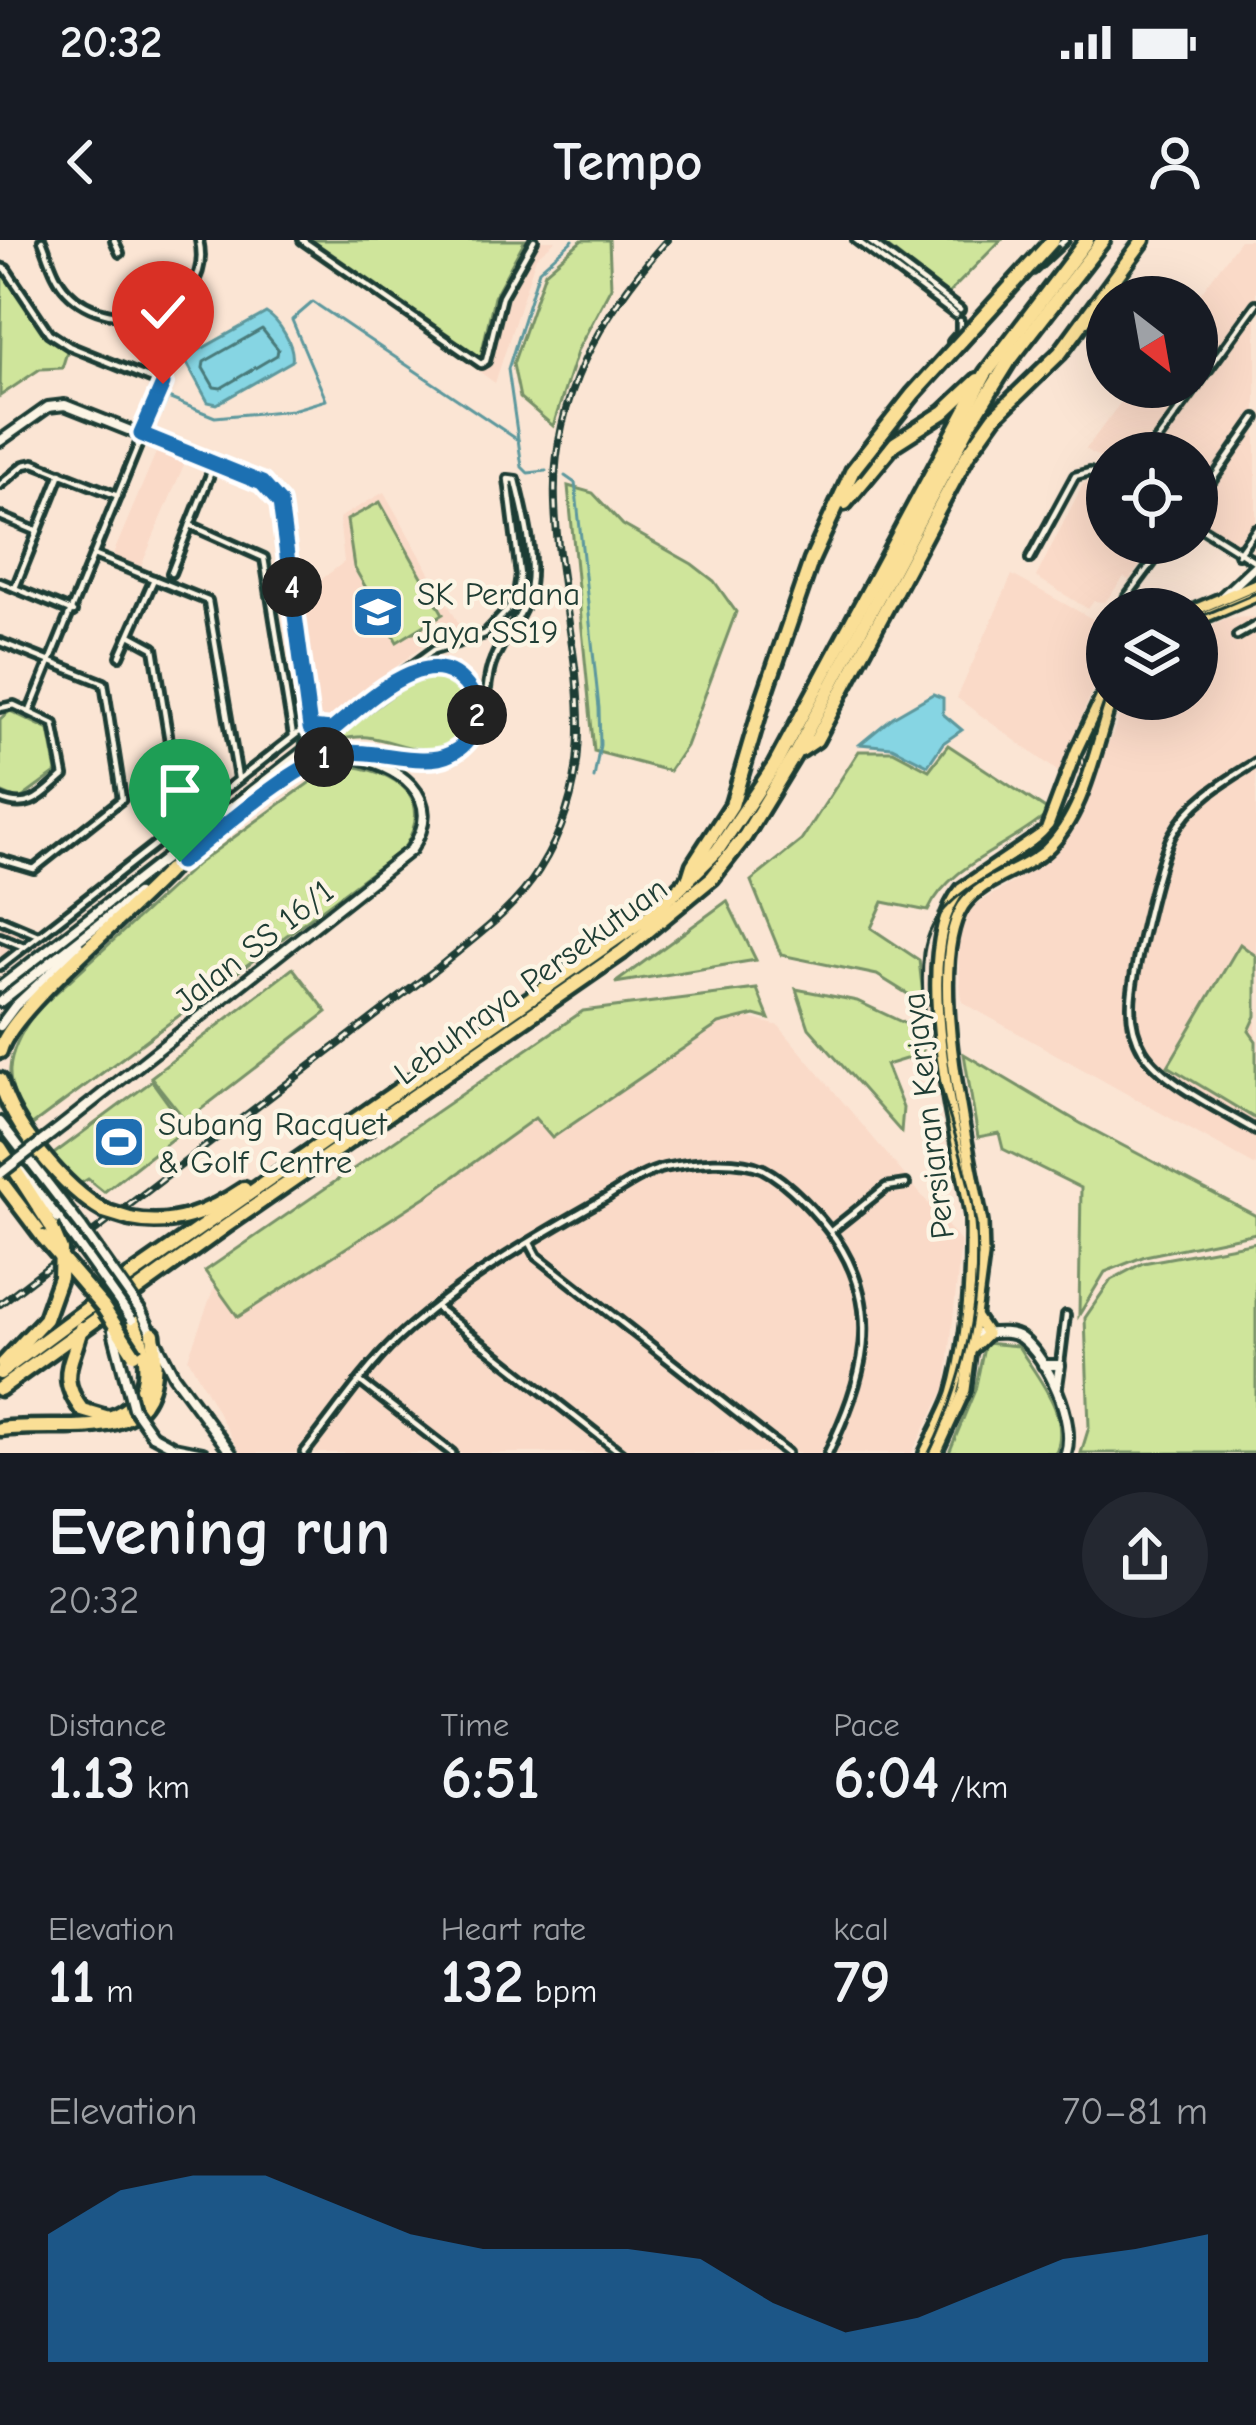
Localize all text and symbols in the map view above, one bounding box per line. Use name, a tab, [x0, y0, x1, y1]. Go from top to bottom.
text: 20:32	[60, 16, 162, 68]
icon: back	[48, 129, 114, 195]
icon: person	[1142, 129, 1208, 195]
text: Tempo	[553, 131, 703, 194]
pin	[112, 261, 214, 384]
north arrow	[1086, 276, 1218, 408]
map controls	[1086, 276, 1218, 720]
icon: check	[130, 279, 196, 345]
button: locate	[1086, 432, 1218, 564]
pin: 4	[262, 557, 322, 617]
text: 4	[284, 568, 300, 606]
place label: SK Perdana Jaya SS19	[417, 575, 580, 651]
school or university icon: SK Perdana Jaya SS19	[350, 584, 406, 640]
button: layers	[1086, 588, 1218, 720]
pin: 2	[447, 685, 507, 745]
text: 2	[469, 696, 485, 734]
pin: 1	[294, 727, 354, 787]
text: 1	[318, 738, 330, 776]
pin	[129, 739, 231, 862]
icon: arrive	[147, 757, 213, 823]
street label: Lebuhraya Persekutuan	[387, 869, 674, 1093]
street label: Jalan SS 16/1	[166, 872, 341, 1020]
street label: Persiaran Kerjaya	[894, 991, 962, 1241]
place label: Subang Racquet & Golf Centre	[158, 1105, 388, 1181]
sports icon: Subang Racquet & Golf Centre	[91, 1114, 147, 1170]
button: share	[1082, 1492, 1208, 1618]
text: Evening run	[48, 1495, 390, 1571]
text: 20:32	[48, 1578, 139, 1623]
text: Distance	[48, 1706, 166, 1744]
text: Time	[441, 1706, 509, 1744]
text: Pace	[833, 1706, 900, 1744]
text: 1.13	[48, 1744, 136, 1813]
text: 6:51	[441, 1744, 540, 1813]
text: 6:04	[833, 1744, 940, 1813]
text: km	[136, 1768, 190, 1806]
text: /km	[940, 1768, 1008, 1806]
text: Elevation	[48, 1910, 174, 1948]
text: Heart rate	[441, 1910, 586, 1948]
text: kcal	[833, 1910, 889, 1948]
text: 11	[48, 1948, 95, 2017]
text: 132	[441, 1948, 524, 2017]
text: 79	[833, 1948, 891, 2017]
text: m	[95, 1972, 134, 2010]
text: bpm	[524, 1972, 597, 2010]
text: Elevation	[48, 2089, 197, 2134]
text: 70–81 m	[1062, 2089, 1208, 2134]

